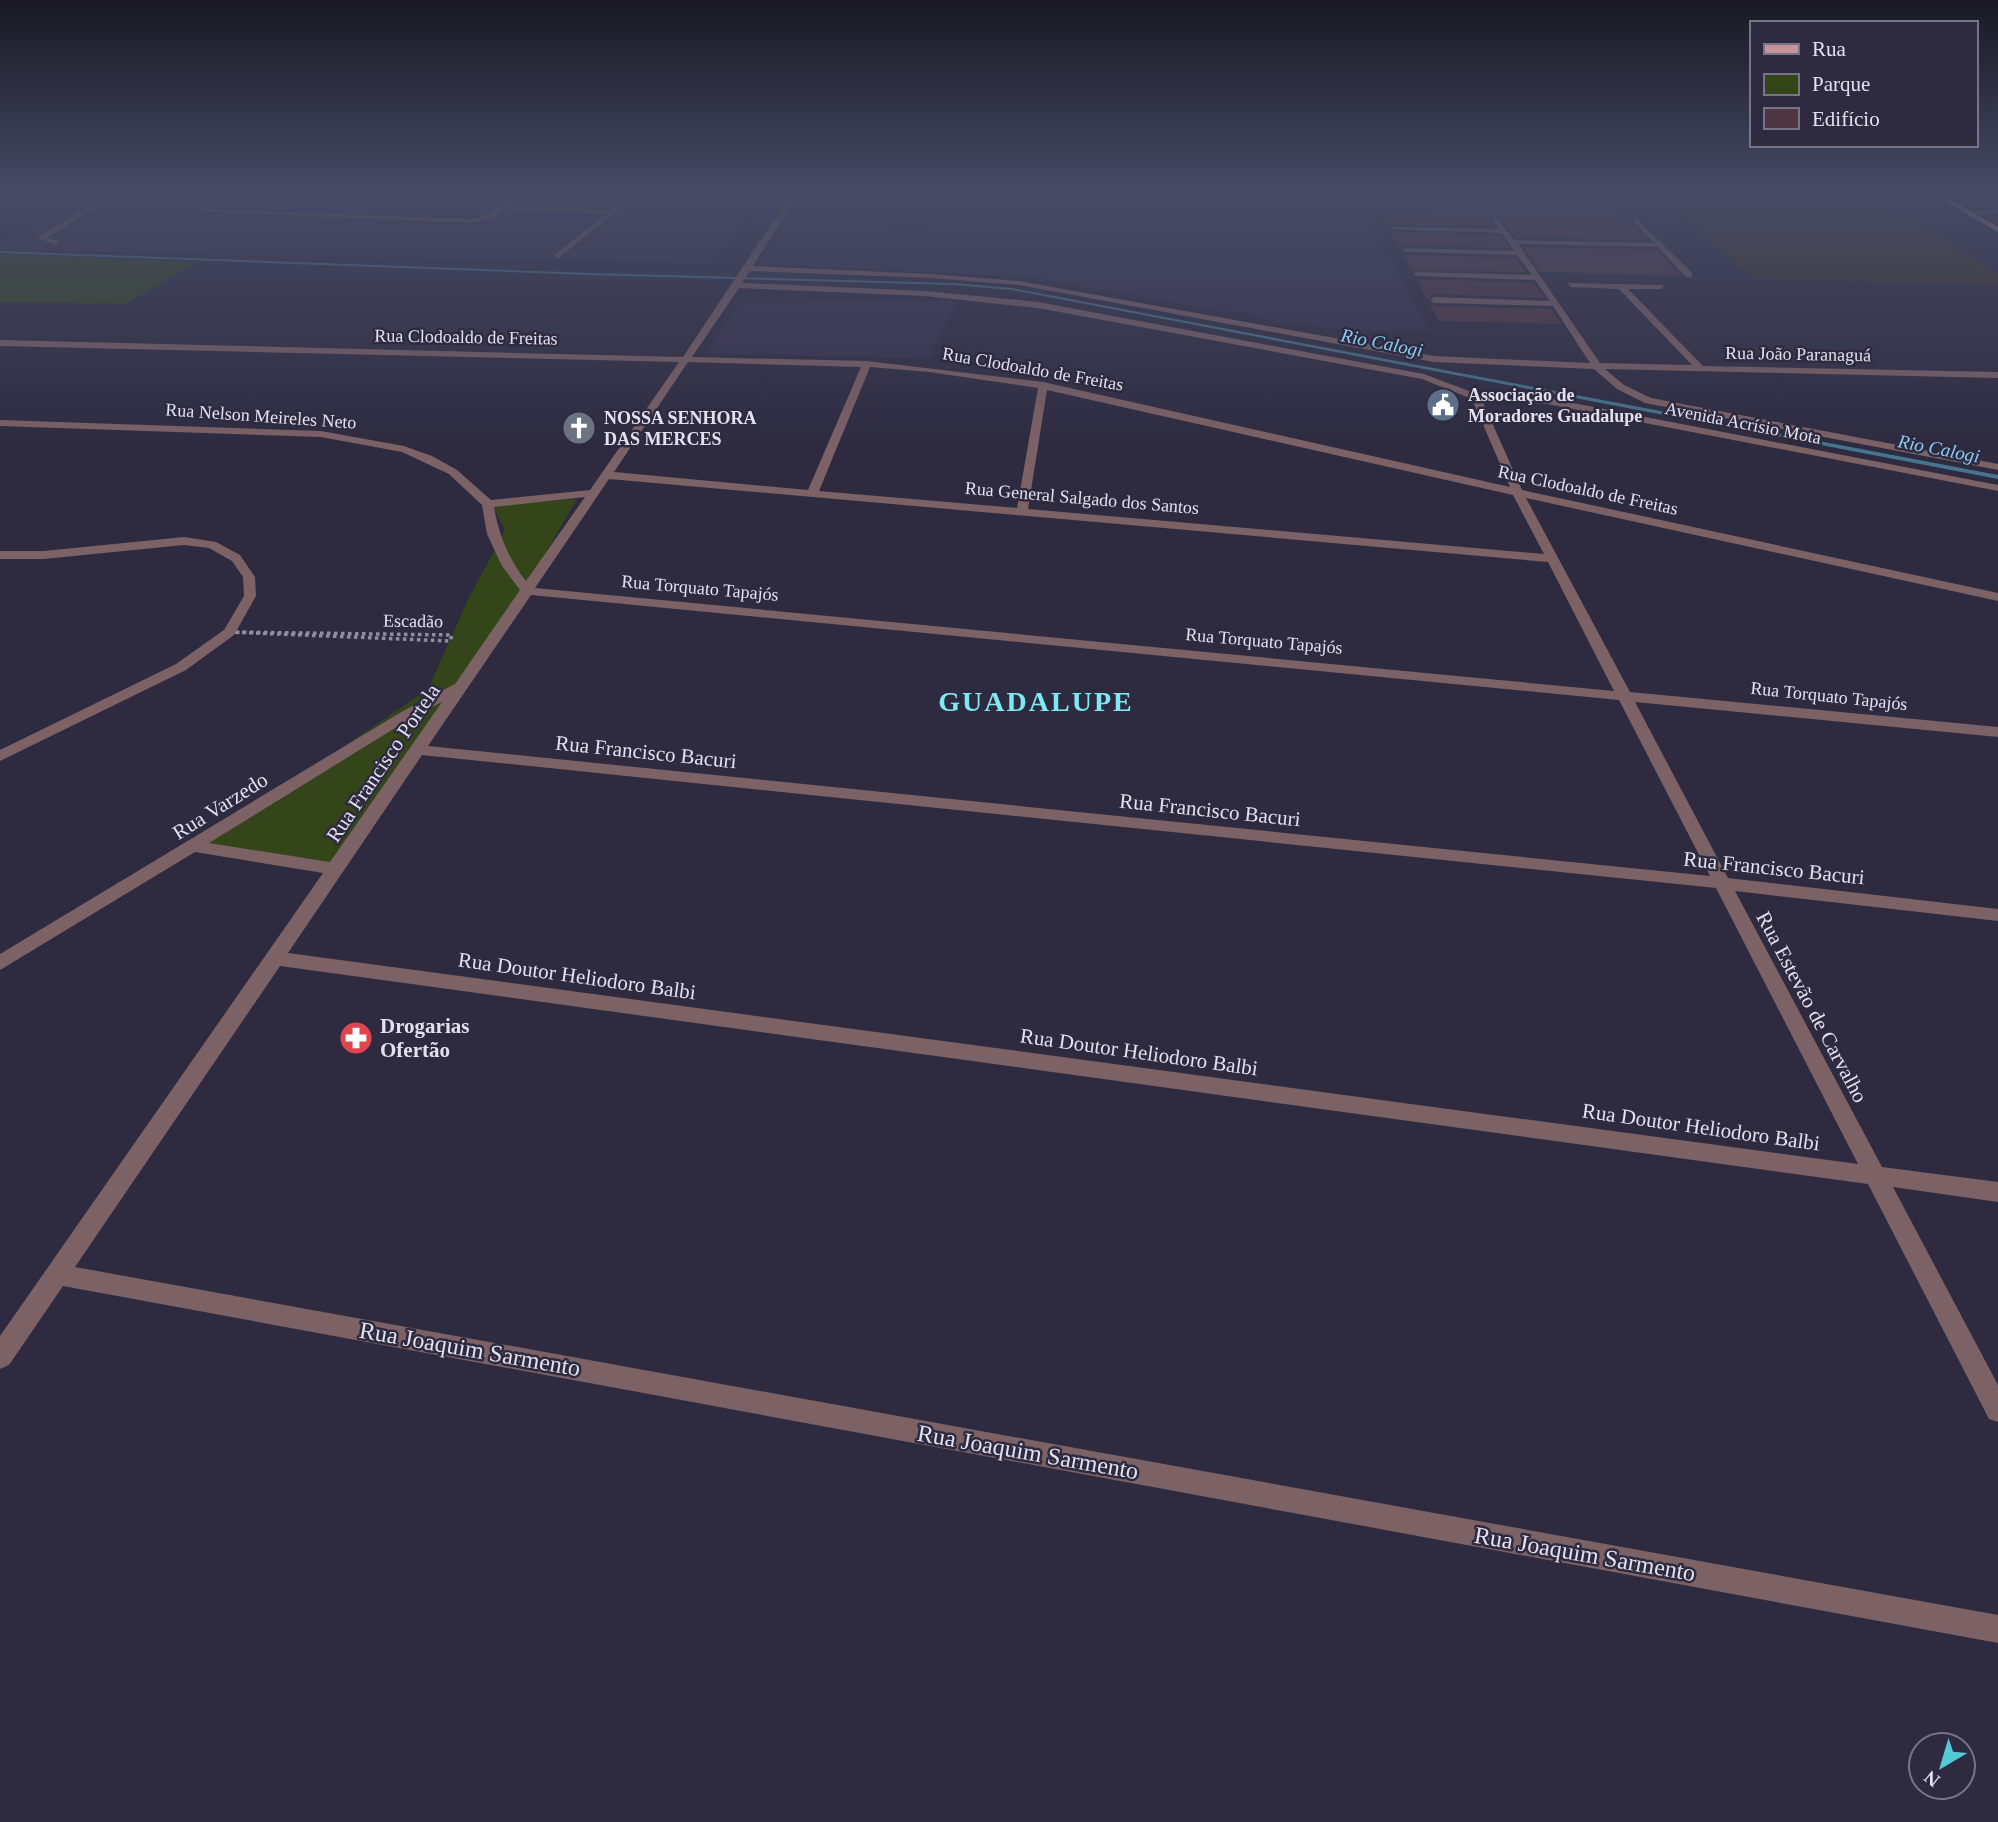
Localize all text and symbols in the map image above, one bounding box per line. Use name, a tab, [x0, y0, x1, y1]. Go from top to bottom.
legend	[1750, 21, 1977, 147]
text: Rua	[1812, 37, 1847, 61]
text: Parque	[1812, 72, 1870, 96]
text: Edifício	[1812, 107, 1880, 131]
water label: Rio Calogi	[1338, 324, 1425, 361]
street label: Rua Clodoaldo de Freitas	[374, 325, 558, 349]
street label: Rua Clodoaldo de Freitas	[941, 343, 1125, 395]
street label: Rua João Paranaguá	[1725, 343, 1871, 365]
place label: Associação de Moradores Guadalupe	[1468, 385, 1642, 426]
public building icon: Associação de Moradores Guadalupe	[1424, 386, 1462, 424]
street label: Avenida Acrísio Mota	[1663, 398, 1823, 448]
street label: Rua Nelson Meireles Neto	[165, 399, 357, 433]
place label: NOSSA SENHORA DAS MERCES	[604, 408, 757, 449]
church icon: NOSSA SENHORA DAS MERCES	[560, 409, 598, 447]
water label: Rio Calogi	[1895, 430, 1982, 467]
street label: Rua Clodoaldo de Freitas	[1496, 461, 1680, 519]
street label: Rua General Salgado dos Santos	[964, 478, 1200, 518]
street label: Rua Torquato Tapajós	[621, 571, 779, 605]
street label: Escadão	[383, 610, 443, 632]
street label: Rua Torquato Tapajós	[1185, 624, 1343, 658]
street label: Rua Torquato Tapajós	[1749, 678, 1909, 714]
street label: Rua Francisco Portela	[321, 679, 445, 847]
district label: GUADALUPE	[938, 686, 1134, 717]
street label: Rua Francisco Bacuri	[554, 731, 738, 773]
street label: Rua Varzedo	[168, 767, 272, 845]
street label: Rua Francisco Bacuri	[1118, 789, 1302, 831]
street label: Rua Francisco Bacuri	[1682, 847, 1866, 889]
street label: Rua Estevão de Carvalho	[1751, 907, 1873, 1107]
street label: Rua Doutor Heliodoro Balbi	[457, 947, 698, 1005]
place label: Drogarias Ofertão	[380, 1014, 469, 1062]
pharmacy icon: Drogarias Ofertão	[337, 1019, 375, 1057]
street label: Rua Doutor Heliodoro Balbi	[1019, 1023, 1260, 1081]
street label: Rua Doutor Heliodoro Balbi	[1581, 1098, 1822, 1156]
street label: Rua Joaquim Sarmento	[357, 1317, 583, 1381]
street label: Rua Joaquim Sarmento	[915, 1420, 1141, 1484]
street label: Rua Joaquim Sarmento	[1472, 1522, 1698, 1586]
north arrow	[1907, 1731, 1977, 1801]
text: N	[1920, 1766, 1944, 1792]

